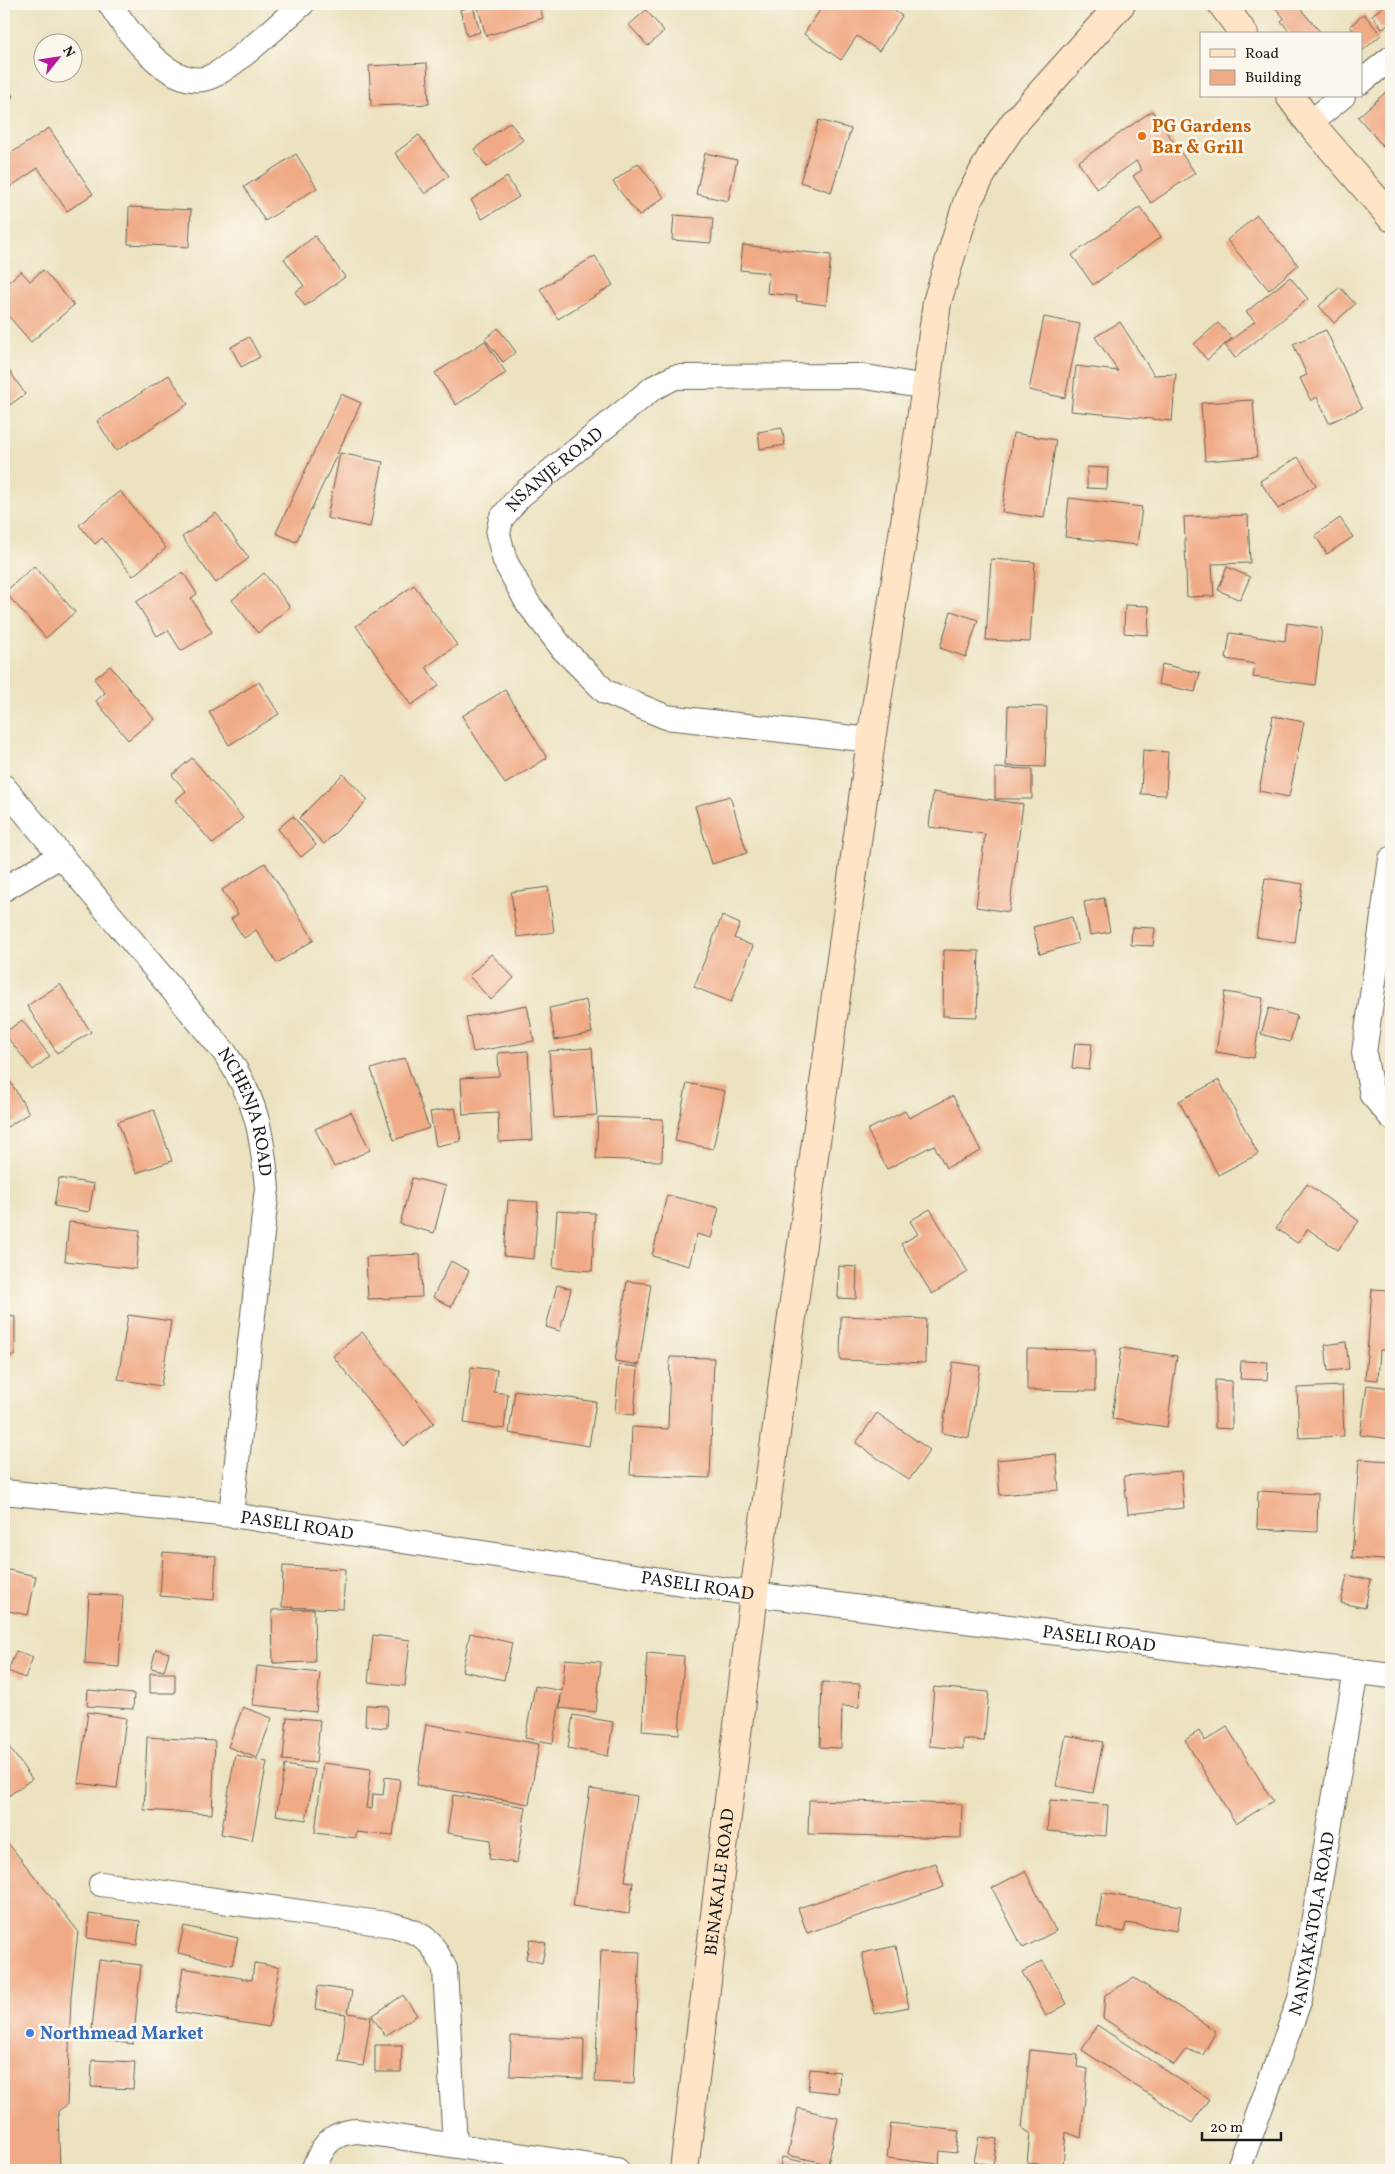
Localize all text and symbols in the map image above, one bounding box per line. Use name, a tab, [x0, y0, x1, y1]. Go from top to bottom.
north arrow	[32, 32, 82, 82]
legend	[1200, 32, 1362, 98]
text: N	[57, 43, 79, 61]
text: Road	[1245, 44, 1279, 65]
text: Building	[1245, 68, 1302, 89]
place label: PG Gardens Bar & Grill	[1152, 115, 1252, 161]
marker: PG Gardens Bar & Grill	[1136, 130, 1148, 142]
street label: NSANJE ROAD	[501, 422, 609, 518]
street label: NCHENJA ROAD	[211, 1043, 277, 1177]
street label: PASELI ROAD	[239, 1506, 355, 1547]
street label: PASELI ROAD	[639, 1566, 756, 1608]
street label: PASELI ROAD	[1041, 1620, 1157, 1660]
street label: BENAKALE ROAD	[699, 1807, 742, 1957]
street label: NANYAKATOLA ROAD	[1284, 1830, 1342, 2020]
place label: Northmead Market	[40, 2022, 204, 2047]
marker: Northmead Market	[24, 2027, 36, 2039]
scale bar	[1202, 2109, 1281, 2141]
text: 20 m	[1210, 2118, 1243, 2139]

